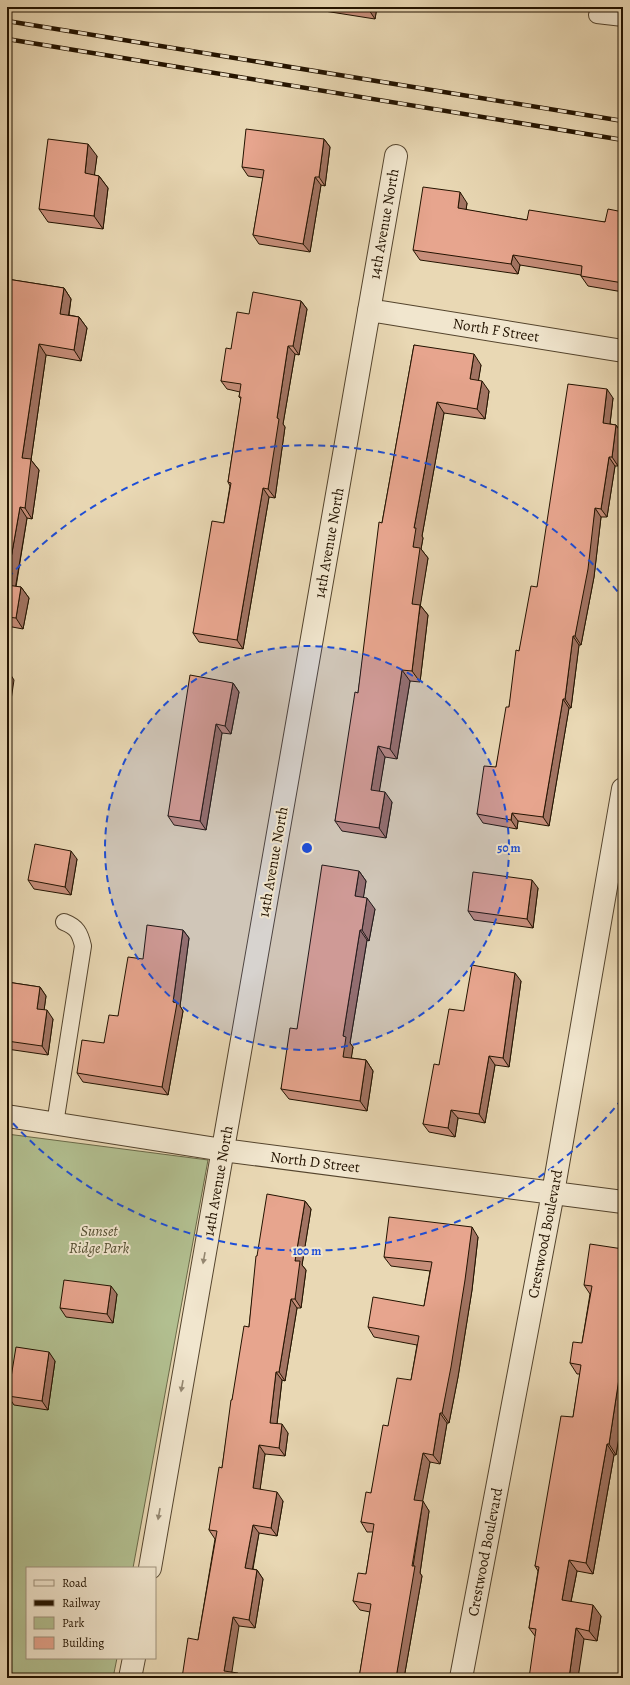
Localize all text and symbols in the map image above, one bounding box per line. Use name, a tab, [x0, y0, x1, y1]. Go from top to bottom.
street label: 14th Avenue North	[364, 167, 404, 281]
street label: North F Street	[451, 313, 541, 347]
street label: 14th Avenue North	[309, 486, 349, 600]
street label: 14th Avenue North	[253, 805, 293, 919]
text: 50 m	[497, 840, 521, 856]
centre of rings	[300, 841, 314, 855]
street label: 14th Avenue North	[198, 1124, 238, 1238]
street label: North D Street	[269, 1147, 361, 1177]
street label: Crestwood Boulevard	[523, 1167, 567, 1300]
park label: Sunset Ridge Park	[69, 1221, 129, 1258]
text: 100 m	[293, 1243, 321, 1259]
one-way arrow	[201, 1252, 207, 1264]
one-way arrow	[178, 1380, 184, 1392]
street label: Crestwood Boulevard	[463, 1485, 507, 1618]
one-way arrow	[156, 1508, 162, 1520]
legend	[26, 1567, 156, 1659]
text: Road	[62, 1575, 88, 1591]
text: Railway	[62, 1595, 101, 1611]
text: Park	[62, 1615, 85, 1631]
text: Building	[62, 1635, 104, 1651]

